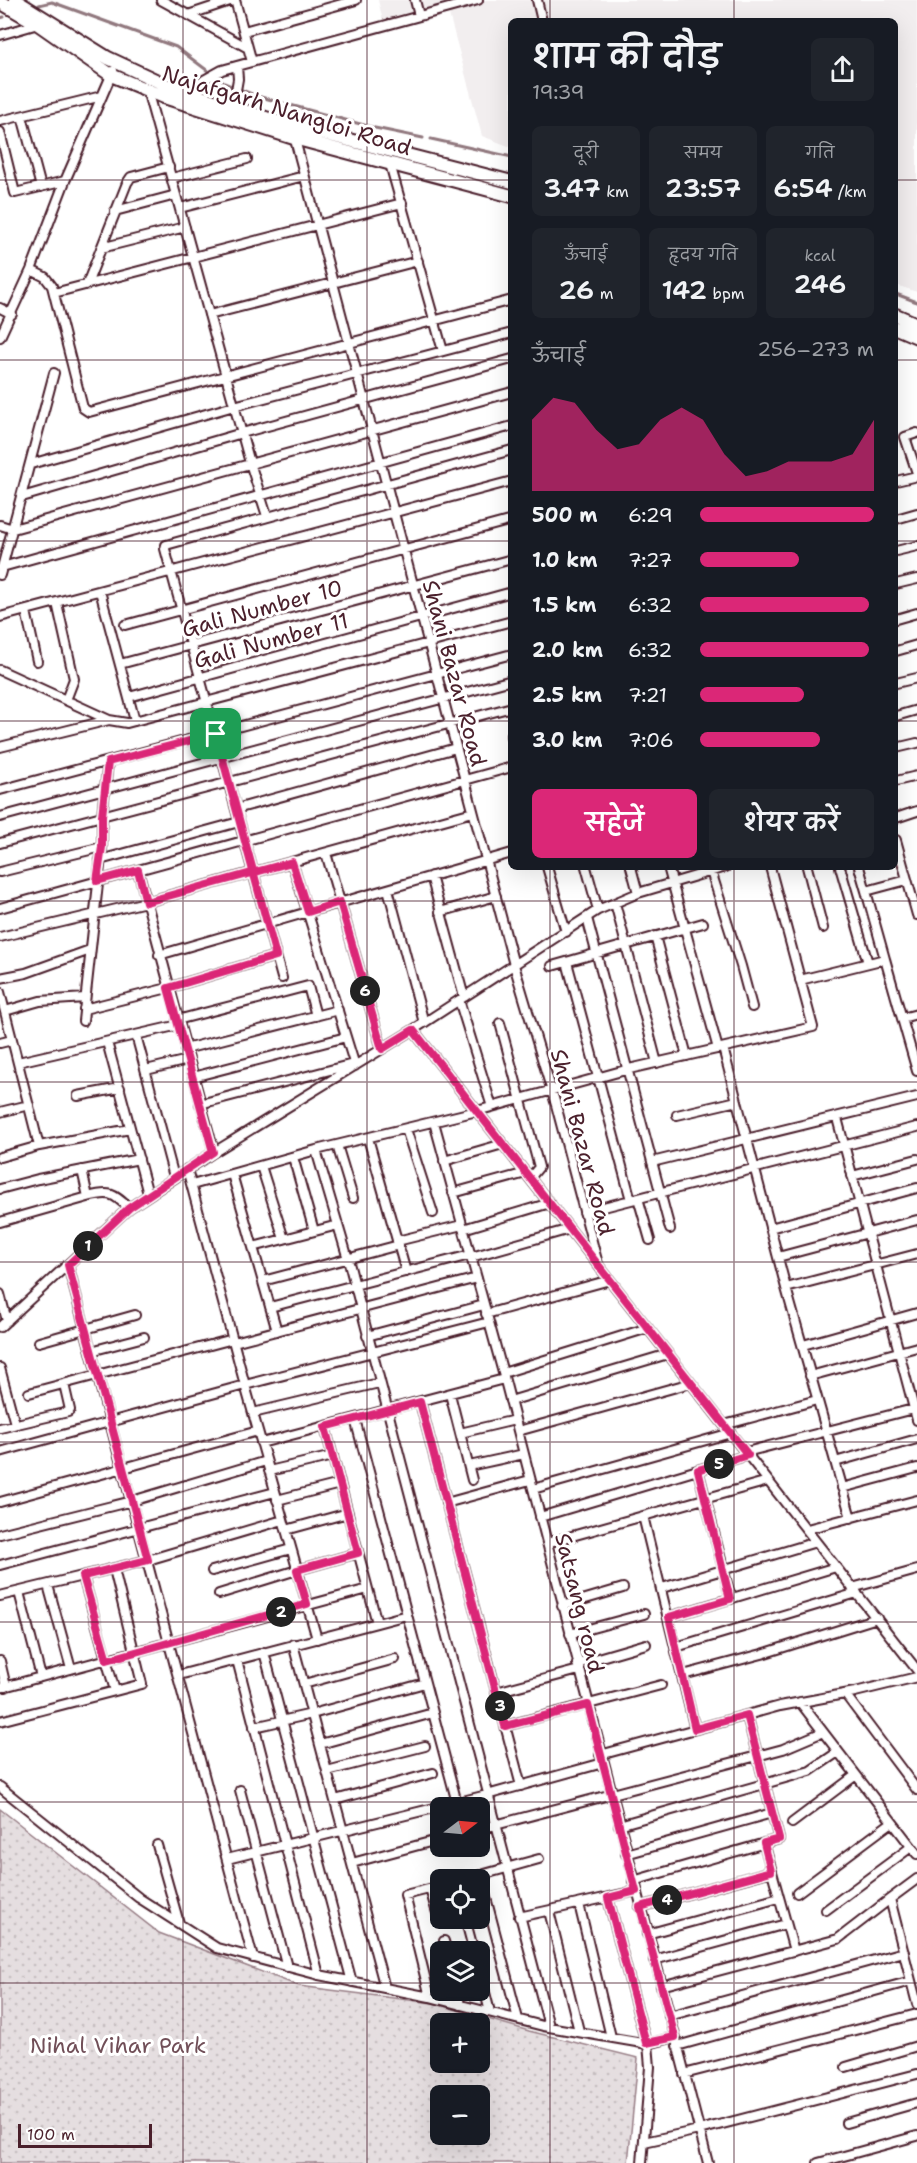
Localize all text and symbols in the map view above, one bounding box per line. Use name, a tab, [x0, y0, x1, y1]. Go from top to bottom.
text: शाम की दौड़	[532, 34, 721, 79]
button: share	[811, 38, 874, 101]
street label: Najafgarh Nangloi Road	[159, 59, 415, 162]
text: 19:39	[532, 79, 584, 105]
text: दूरी	[573, 142, 599, 163]
text: समय	[684, 142, 722, 163]
text: गति	[805, 142, 835, 163]
text: 3.47	[543, 170, 601, 205]
text: 23:57	[665, 170, 741, 205]
text: 6:54	[773, 170, 833, 205]
text: km	[601, 181, 629, 202]
text: /km	[833, 181, 867, 202]
text: ऊँचाई	[565, 244, 607, 265]
text: हृदय गति	[668, 244, 738, 265]
text: kcal	[804, 245, 836, 266]
text: 246	[793, 266, 847, 301]
text: 26	[559, 272, 594, 307]
text: 142	[661, 272, 707, 307]
text: m	[594, 283, 614, 304]
text: bpm	[707, 283, 745, 304]
text: 256–273 m	[757, 336, 874, 362]
text: ऊँचाई	[532, 342, 586, 368]
text: 500 m	[532, 502, 598, 528]
text: 6:29	[628, 502, 673, 528]
text: 1.0 km	[532, 547, 597, 573]
text: 7:27	[628, 547, 672, 573]
street label: Gali Number 10	[178, 573, 346, 644]
street label: Shani Bazar Road	[416, 577, 493, 770]
text: 1.5 km	[532, 592, 596, 618]
text: 6:32	[628, 592, 672, 618]
street label: Gali Number 11	[191, 606, 352, 675]
text: 2.0 km	[532, 637, 603, 663]
text: 6:32	[628, 637, 672, 663]
text: 2.5 km	[532, 682, 602, 708]
text: 7:21	[628, 682, 667, 708]
pin	[190, 708, 241, 759]
icon: arrive	[199, 717, 232, 750]
text: 3.0 km	[532, 727, 603, 753]
text: 7:06	[628, 727, 674, 753]
button: सहेजें	[532, 789, 697, 858]
button: शेयर करें	[709, 789, 874, 858]
pin: 6	[350, 976, 380, 1006]
text: 6	[359, 980, 371, 1001]
street label: Shani Bazar Road	[544, 1046, 621, 1239]
pin: 1	[73, 1231, 103, 1261]
text: 1	[84, 1235, 92, 1256]
pin: 5	[704, 1449, 734, 1479]
text: 5	[714, 1453, 724, 1474]
street label: Satsang road	[548, 1530, 611, 1676]
pin: 2	[266, 1597, 296, 1627]
text: 2	[275, 1601, 287, 1622]
pin: 3	[485, 1691, 515, 1721]
text: 3	[494, 1695, 506, 1716]
north arrow	[430, 1797, 490, 1857]
map controls	[430, 1797, 490, 2145]
button: locate	[430, 1869, 490, 1929]
pin: 4	[652, 1885, 682, 1915]
text: 4	[661, 1889, 673, 1910]
button: layers	[430, 1941, 490, 2001]
button: +	[430, 2013, 490, 2073]
park label: Nihal Vihar Park	[30, 2031, 206, 2060]
button: −	[430, 2085, 490, 2145]
scale bar	[18, 2121, 152, 2148]
text: 100 m	[27, 2124, 75, 2145]

